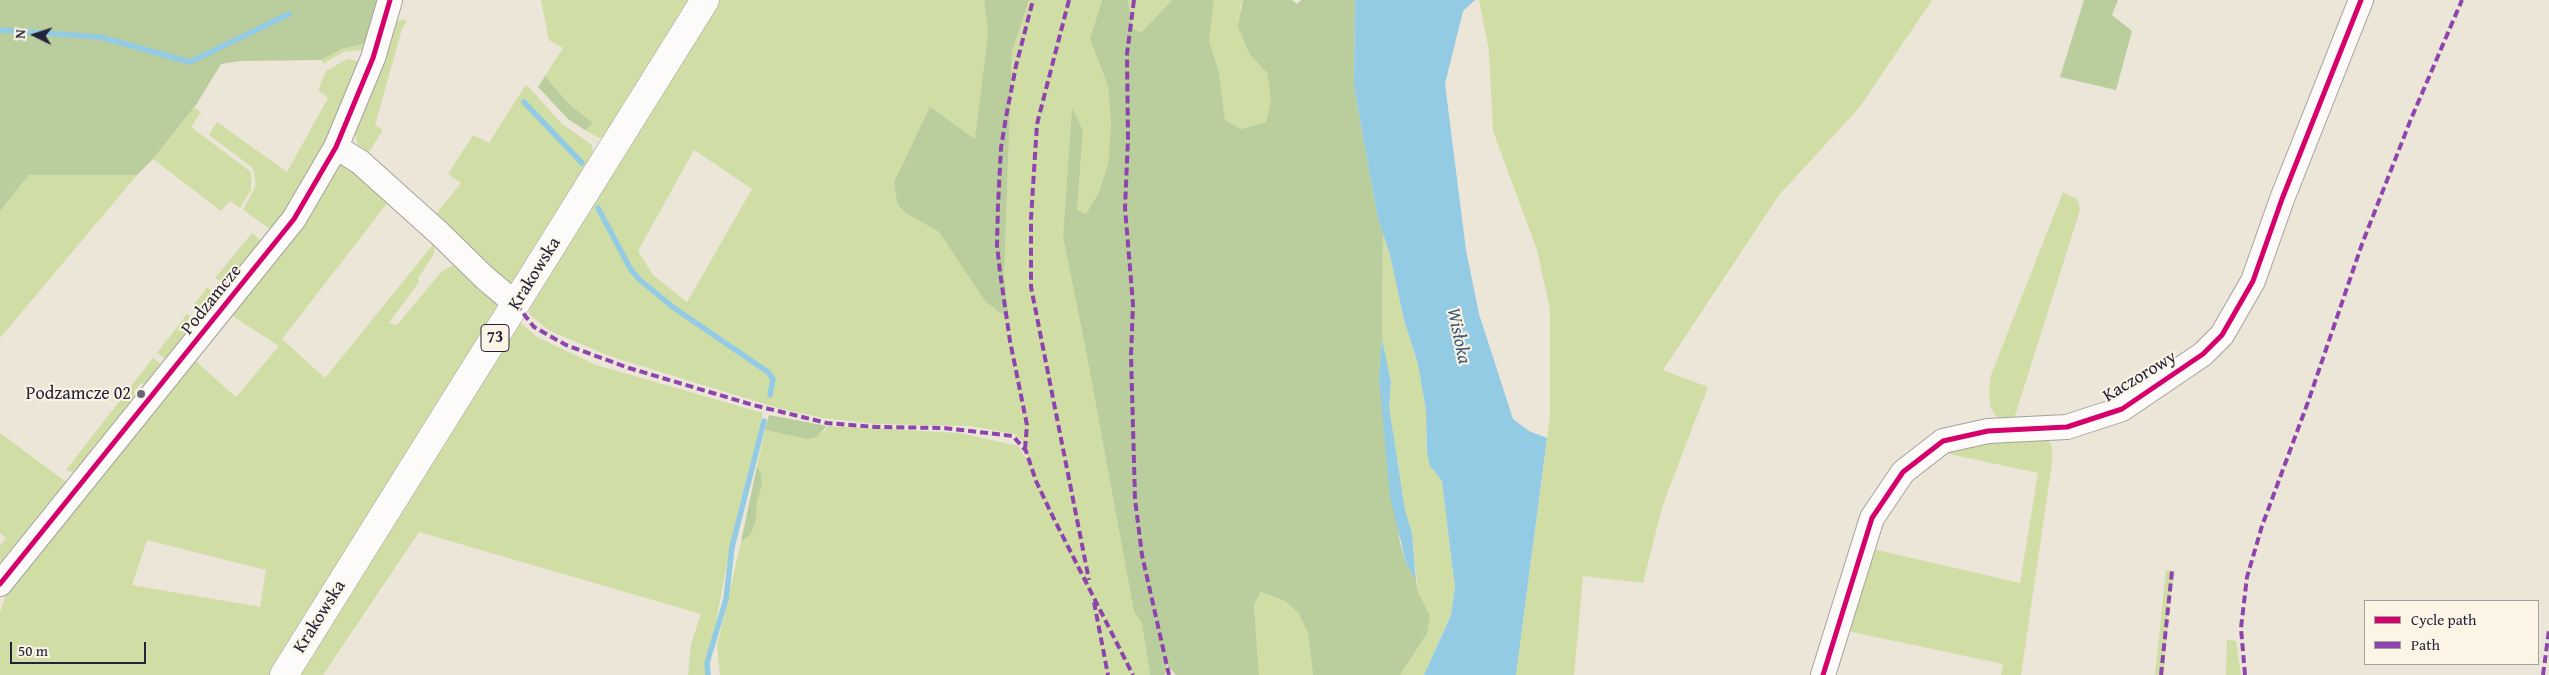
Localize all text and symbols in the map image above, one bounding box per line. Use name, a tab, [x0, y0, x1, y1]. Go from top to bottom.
north arrow	[10, 10, 60, 60]
text: N	[10, 29, 30, 39]
street label: Krakowska	[504, 234, 566, 314]
street label: Podzamcze	[177, 261, 247, 339]
water label: Wisłoka	[1441, 306, 1475, 366]
road number: 73	[481, 324, 509, 352]
street label: Kaczorowy	[2099, 347, 2181, 407]
place label: Podzamcze 02	[26, 383, 131, 405]
marker: Podzamcze 02	[135, 388, 147, 400]
street label: Krakowska	[289, 577, 351, 657]
legend	[2364, 600, 2539, 665]
text: Cycle path	[2411, 609, 2477, 630]
scale bar	[12, 632, 149, 664]
text: Path	[2411, 634, 2440, 655]
text: 50 m	[18, 640, 48, 661]

